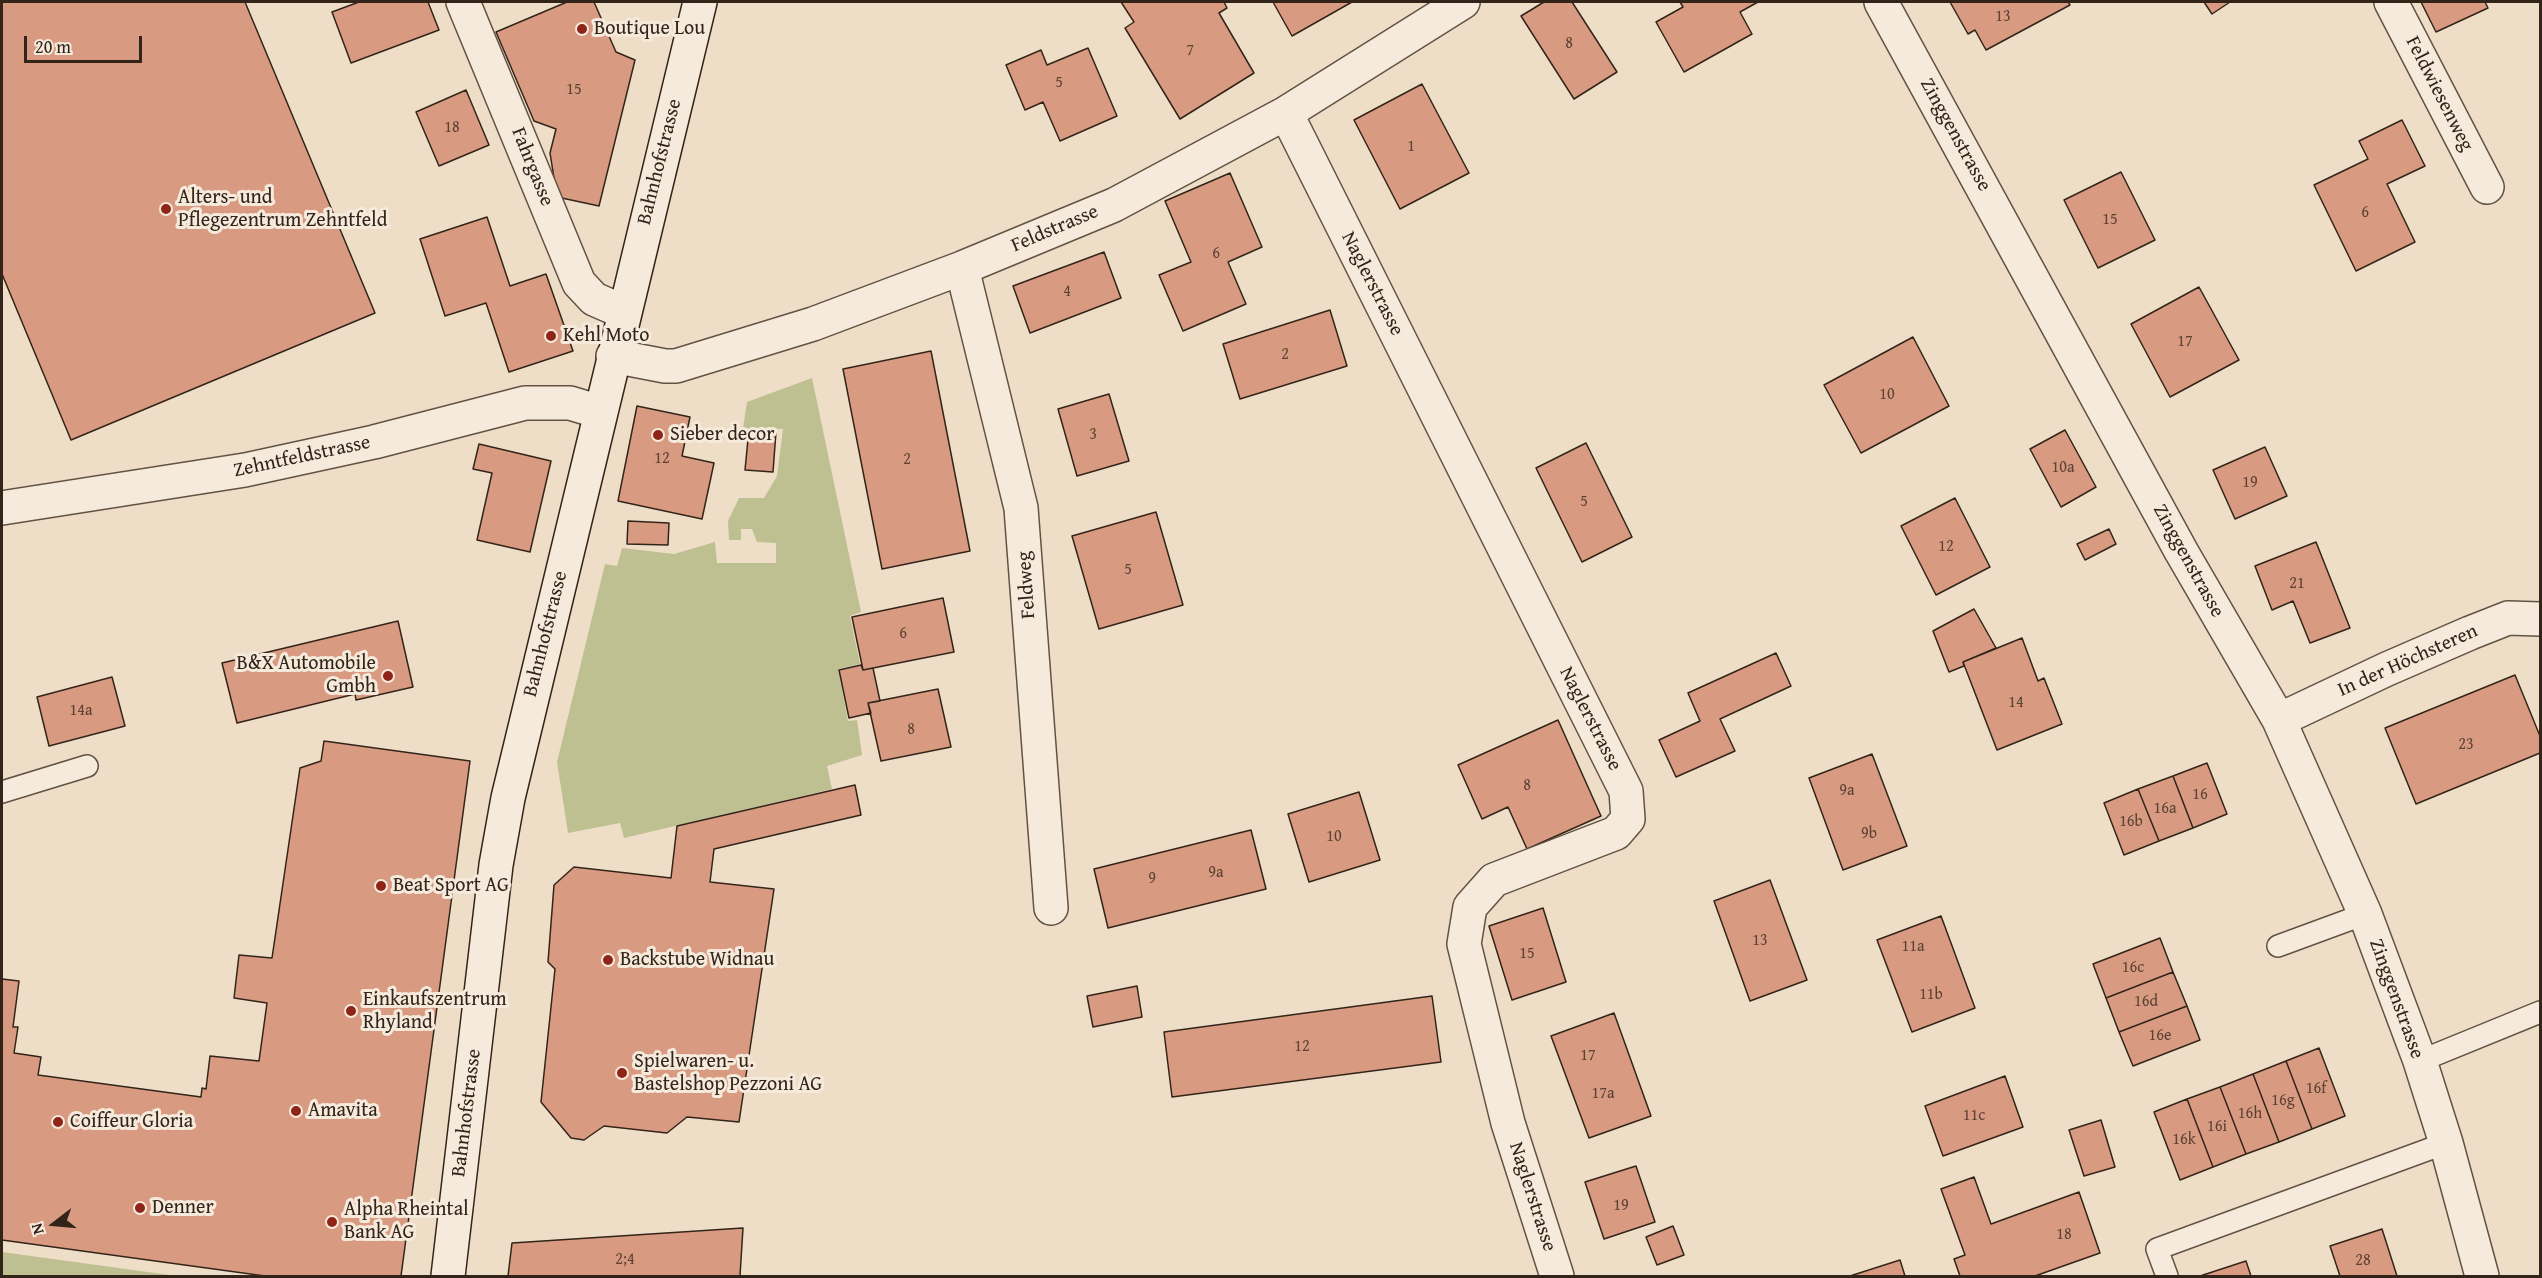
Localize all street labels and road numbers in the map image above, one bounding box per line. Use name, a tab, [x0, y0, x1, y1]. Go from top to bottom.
street label: Feldwiesenweg	[2400, 33, 2478, 155]
street label: Zinggenstrasse	[1914, 74, 1996, 196]
street label: Bahnhofstrasse	[633, 97, 687, 227]
street label: Fahrgasse	[505, 124, 559, 210]
street label: Feldstrasse	[1008, 200, 1102, 258]
street label: Naglerstrasse	[1336, 228, 1408, 340]
street label: Zehntfeldstrasse	[231, 431, 373, 483]
street label: Zinggenstrasse	[2147, 500, 2229, 622]
street label: Feldweg	[1013, 550, 1041, 620]
street label: Bahnhofstrasse	[519, 569, 573, 699]
street label: In der Höchsteren	[2334, 619, 2482, 703]
street label: Naglerstrasse	[1554, 663, 1626, 775]
street label: Zinggenstrasse	[2363, 936, 2429, 1062]
street label: Bahnhofstrasse	[447, 1048, 487, 1178]
street label: Naglerstrasse	[1503, 1139, 1561, 1255]

